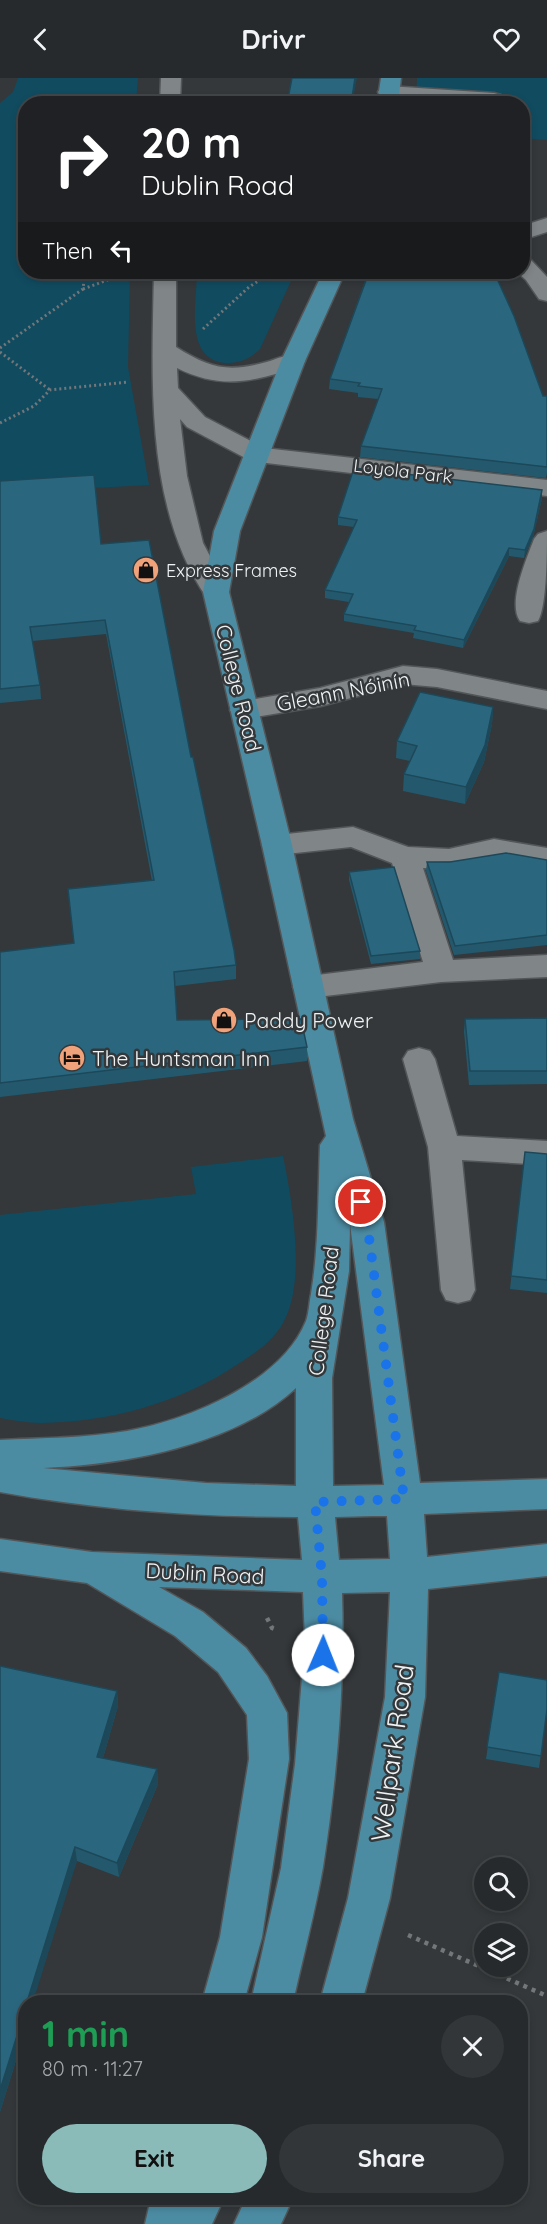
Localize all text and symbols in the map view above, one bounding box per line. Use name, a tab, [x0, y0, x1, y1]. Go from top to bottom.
text: Drivr	[241, 22, 306, 56]
icon: back	[24, 23, 57, 56]
icon: heart	[490, 23, 523, 56]
text: 20 m	[141, 116, 241, 169]
icon: right	[42, 120, 120, 198]
text: Dublin Road	[141, 168, 294, 202]
icon: left	[105, 234, 138, 267]
text: Then	[42, 237, 93, 265]
street label: Loyola Park	[352, 454, 454, 488]
shop icon: Express Frames	[131, 555, 161, 585]
place label: Express Frames	[166, 559, 297, 582]
street label: College Road	[211, 622, 267, 754]
street label: Gleann Nóinín	[274, 665, 412, 717]
shop icon: Paddy Power	[209, 1005, 239, 1035]
place label: Paddy Power	[244, 1007, 373, 1033]
hotel icon: The Huntsman Inn	[57, 1043, 87, 1073]
place label: The Huntsman Inn	[92, 1045, 270, 1071]
pin	[335, 1176, 386, 1227]
icon: arrive	[344, 1185, 377, 1218]
street label: College Road	[302, 1245, 344, 1377]
street label: Dublin Road	[145, 1557, 265, 1589]
position arrow	[291, 1623, 355, 1687]
street label: Wellpark Road	[363, 1662, 421, 1844]
map controls	[474, 1857, 528, 1977]
button: search	[474, 1857, 528, 1911]
button: layers	[474, 1923, 528, 1977]
text: 1 min	[42, 2011, 129, 2056]
button: close	[441, 2015, 504, 2078]
text: 80 m · 11:27	[42, 2056, 143, 2081]
button: Exit	[42, 2124, 267, 2193]
button: Share	[279, 2124, 504, 2193]

